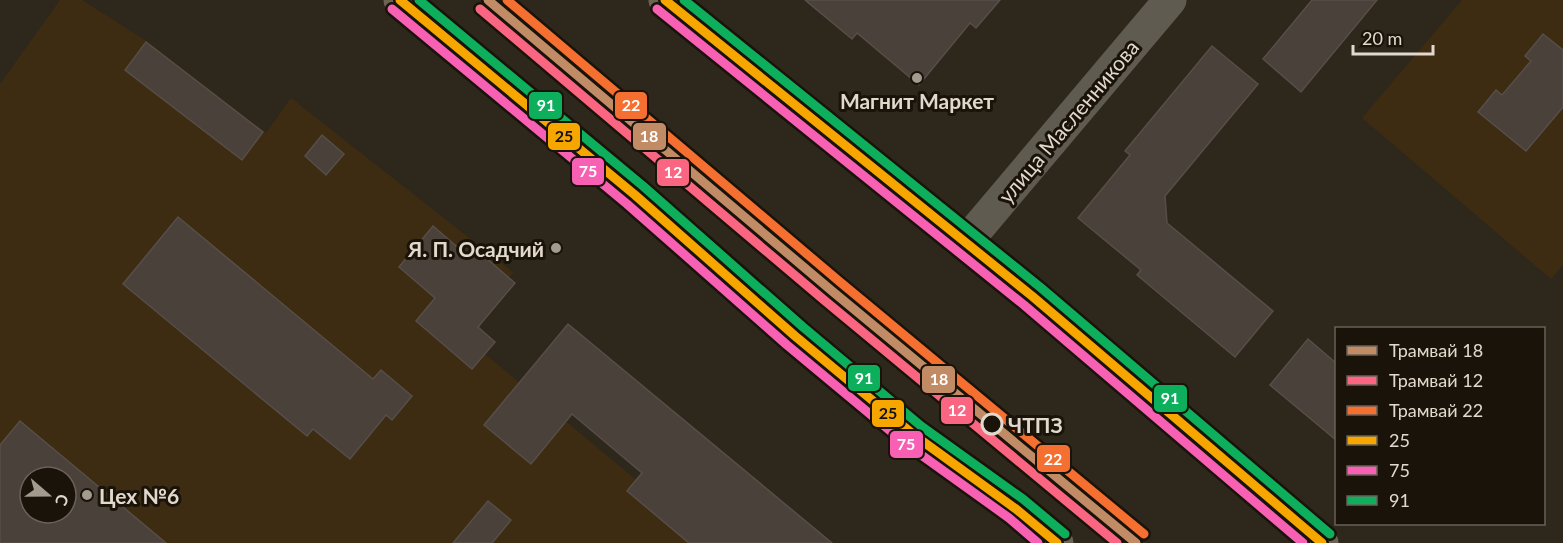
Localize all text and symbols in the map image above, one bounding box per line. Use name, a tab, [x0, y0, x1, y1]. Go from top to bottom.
scale bar	[1353, 18, 1432, 56]
text: 20 m	[1362, 27, 1402, 49]
street label: улица Масленникова	[993, 35, 1143, 207]
marker: Магнит Маркет	[910, 71, 924, 85]
place label: Магнит Маркет	[840, 88, 994, 113]
line badge: 91	[528, 91, 563, 120]
line badge: 22	[614, 91, 648, 120]
text: 91	[537, 95, 555, 114]
text: 22	[622, 95, 640, 114]
line badge: 25	[547, 122, 581, 151]
line badge: 18	[632, 122, 667, 151]
text: 25	[555, 126, 573, 145]
text: 18	[640, 126, 658, 145]
line badge: 75	[571, 157, 605, 186]
line badge: 12	[656, 158, 690, 187]
text: 75	[579, 161, 597, 180]
text: 12	[664, 162, 682, 181]
place label: Я. П. Осадчий	[407, 236, 544, 261]
marker: Я. П. Осадчий	[549, 241, 563, 255]
legend	[1335, 327, 1545, 525]
text: Трамвай 18	[1389, 339, 1483, 361]
line badge: 91	[847, 364, 881, 392]
line badge: 18	[921, 365, 956, 394]
text: 91	[855, 368, 873, 387]
text: 18	[930, 369, 948, 388]
text: Трамвай 12	[1389, 369, 1483, 391]
line badge: 91	[1153, 384, 1188, 413]
text: 91	[1161, 388, 1179, 407]
line badge: 12	[940, 396, 974, 425]
line badge: 25	[871, 399, 905, 428]
text: Трамвай 22	[1389, 399, 1483, 421]
text: 12	[948, 400, 966, 419]
text: 25	[879, 403, 897, 422]
place label: ЧТПЗ	[1008, 412, 1063, 437]
marker: ЧТПЗ	[981, 413, 1003, 435]
text: 25	[1389, 429, 1410, 451]
line badge: 75	[889, 430, 924, 459]
text: 75	[897, 434, 915, 453]
line badge: 22	[1036, 444, 1071, 473]
text: 22	[1044, 449, 1062, 468]
text: 75	[1389, 459, 1410, 481]
north arrow	[18, 465, 78, 525]
place label: Цех №6	[99, 483, 179, 508]
marker: Цех №6	[80, 488, 94, 502]
text: 91	[1389, 489, 1410, 511]
text: С	[52, 492, 73, 509]

